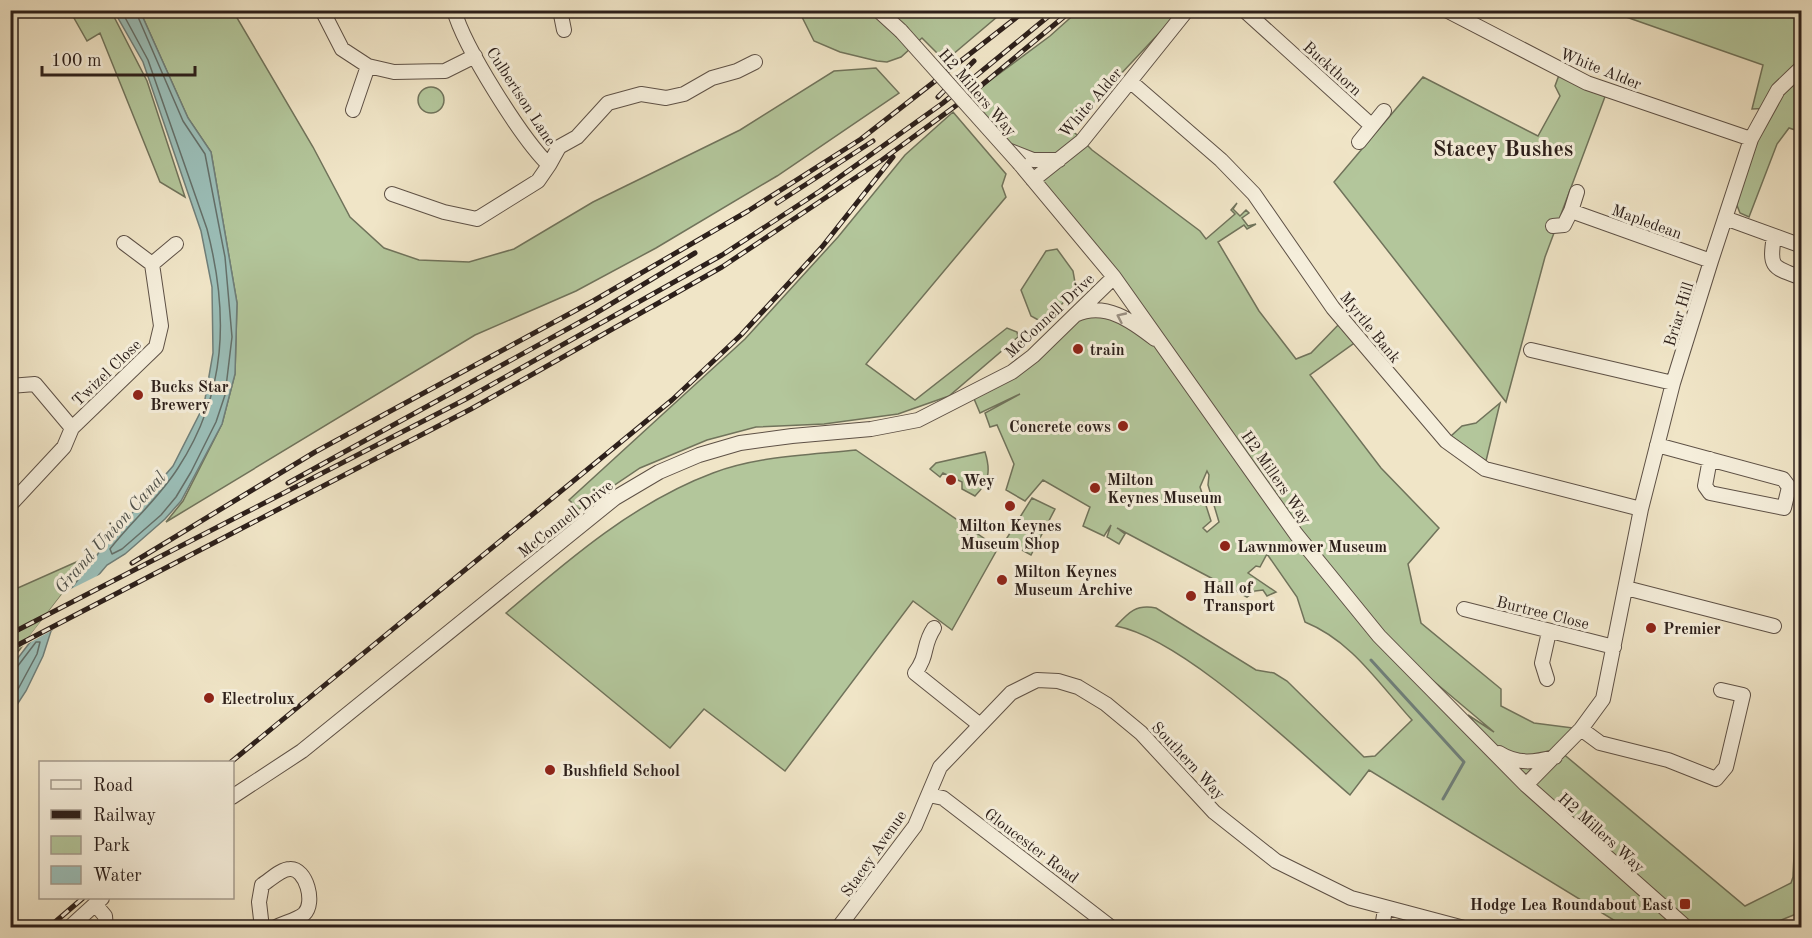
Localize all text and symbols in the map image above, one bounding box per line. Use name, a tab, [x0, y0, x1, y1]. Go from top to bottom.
scale bar	[42, 39, 195, 77]
street label: Buckthorn	[1299, 39, 1364, 100]
street label: Culbertson Lane	[483, 45, 558, 149]
street label: White Alder	[1557, 46, 1644, 94]
street label: H2 Millers Way	[934, 47, 1019, 140]
text: 100 m	[51, 52, 102, 70]
street label: White Alder	[1057, 65, 1126, 141]
district label: Stacey Bushes	[1433, 139, 1573, 161]
street label: Mapledean	[1609, 203, 1684, 243]
street label: McConnell Drive	[1003, 271, 1098, 362]
street label: Briar Hill	[1663, 280, 1697, 349]
street label: Myrtle Bank	[1336, 290, 1403, 367]
one-way arrow	[1116, 312, 1127, 324]
street label: Twizel Close	[70, 337, 145, 410]
marker: train	[1071, 342, 1085, 356]
place label: train	[1090, 343, 1125, 359]
place label: Bucks Star Brewery	[150, 380, 229, 414]
marker: Bucks Star Brewery	[131, 388, 145, 402]
marker: Concrete cows	[1116, 419, 1130, 433]
place label: Concrete cows	[1009, 420, 1111, 436]
street label: H2 Millers Way	[1237, 428, 1314, 528]
water label: Grand Union Canal	[52, 468, 170, 597]
marker: Wey	[944, 473, 958, 487]
place label: Milton Keynes Museum	[1107, 473, 1222, 507]
place label: Wey	[963, 474, 995, 490]
street label: McConnell Drive	[516, 478, 617, 561]
marker: Milton Keynes Museum	[1088, 481, 1102, 495]
marker: Milton Keynes Museum Shop	[1003, 499, 1017, 513]
place label: Milton Keynes Museum Shop	[959, 519, 1061, 553]
marker: Lawnmower Museum	[1218, 539, 1232, 553]
place label: Lawnmower Museum	[1237, 540, 1387, 556]
place label: Milton Keynes Museum Archive	[1014, 565, 1133, 599]
marker: Milton Keynes Museum Archive	[995, 573, 1009, 587]
place label: Hall of Transport	[1203, 581, 1275, 615]
marker: Hall of Transport	[1184, 589, 1198, 603]
street label: Burtree Close	[1495, 595, 1590, 633]
marker: Premier	[1644, 621, 1658, 635]
place label: Premier	[1663, 622, 1721, 638]
marker: Electrolux	[202, 691, 216, 705]
place label: Electrolux	[221, 692, 295, 708]
street label: Southern Way	[1148, 719, 1228, 804]
legend	[39, 761, 234, 899]
marker: Bushfield School	[543, 763, 557, 777]
place label: Bushfield School	[562, 764, 680, 780]
text: Road	[93, 777, 133, 795]
street label: H2 Millers Way	[1554, 791, 1647, 877]
street label: Gloucester Road	[981, 806, 1081, 887]
text: Railway	[93, 807, 156, 825]
street label: Stacey Avenue	[839, 808, 910, 900]
text: Park	[93, 837, 130, 855]
text: Water	[93, 867, 142, 885]
marker: Hodge Lea Roundabout East	[1678, 897, 1692, 911]
place label: Hodge Lea Roundabout East	[1470, 898, 1673, 914]

